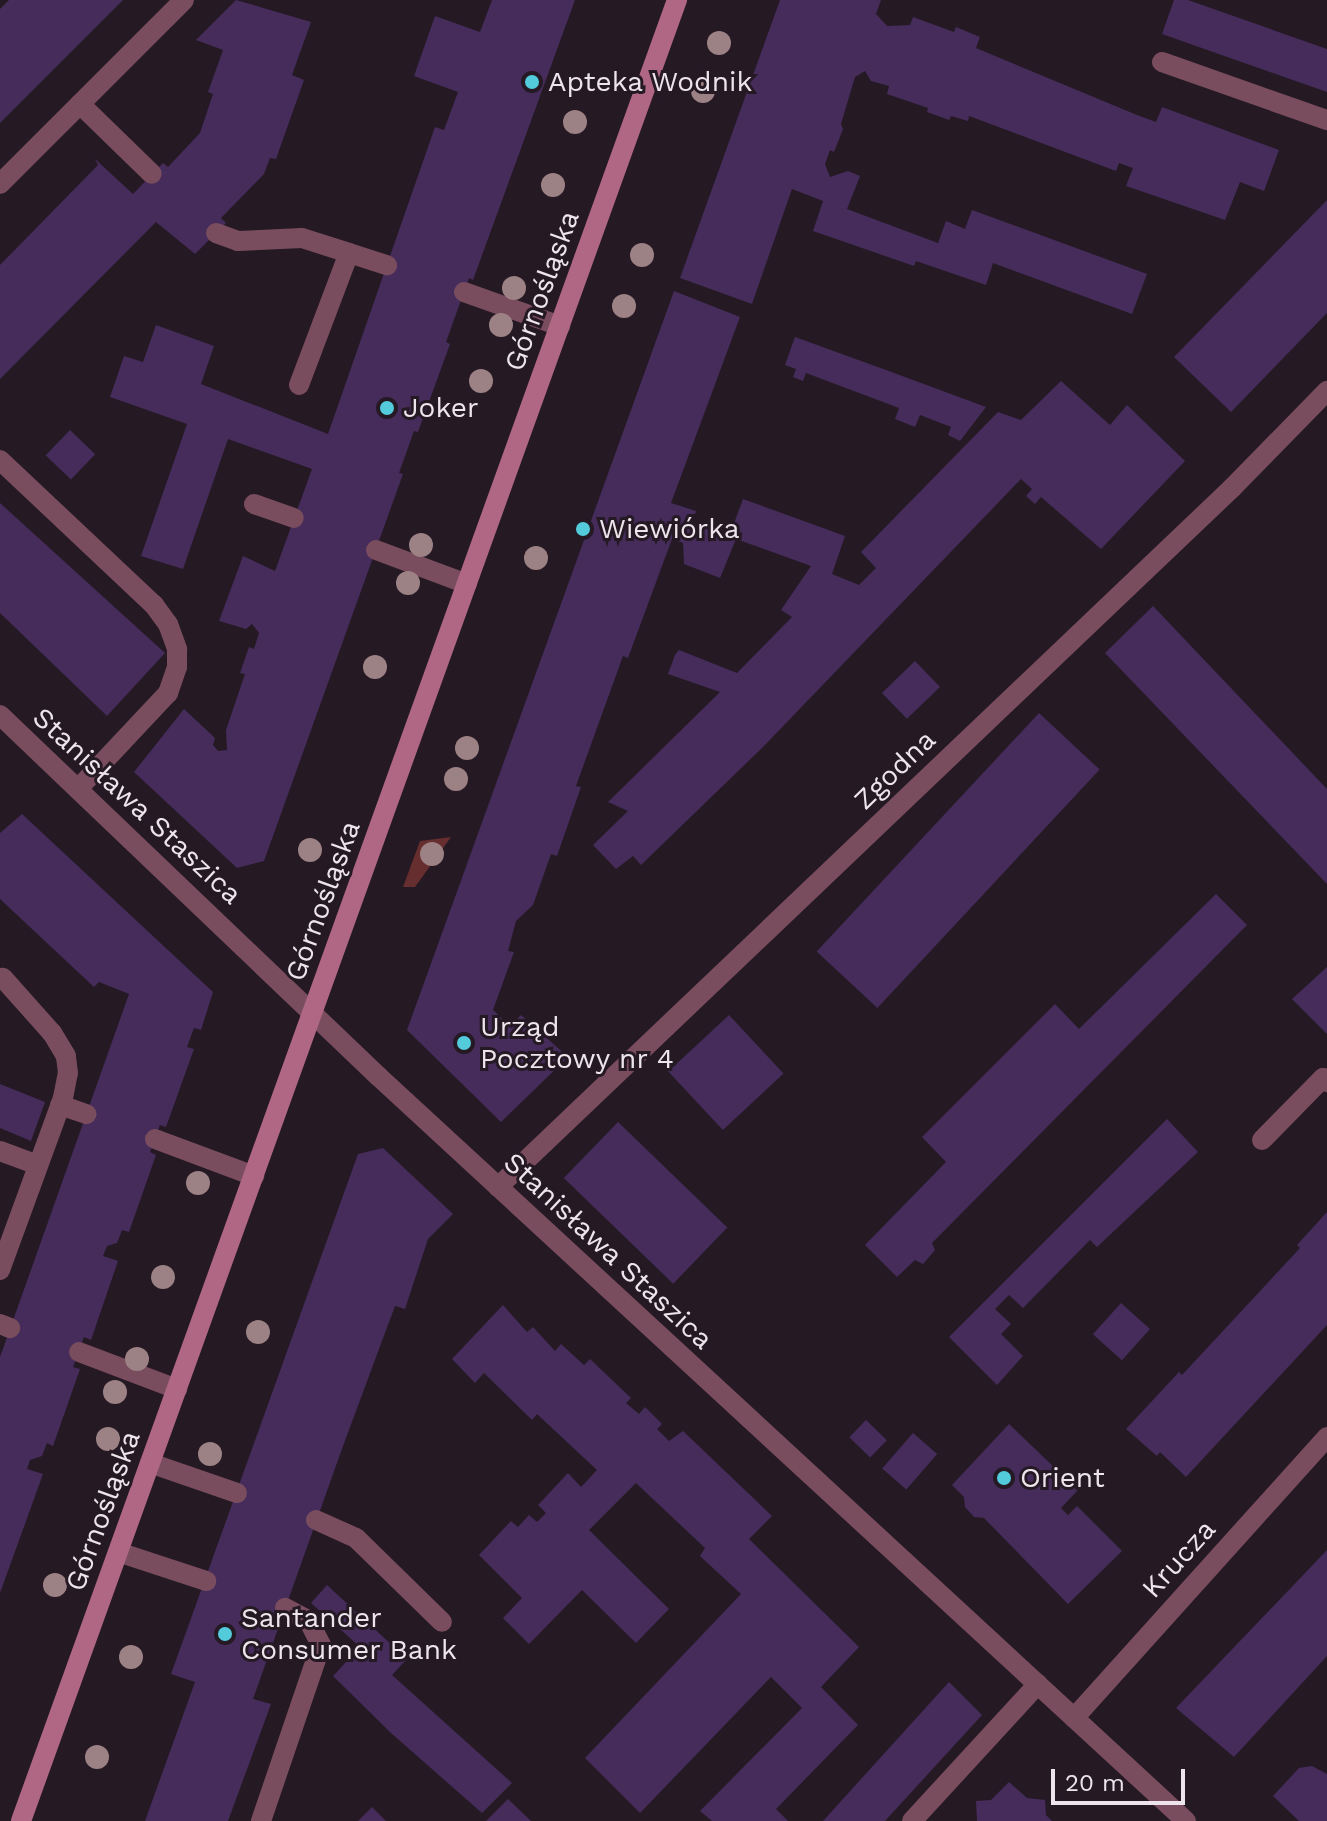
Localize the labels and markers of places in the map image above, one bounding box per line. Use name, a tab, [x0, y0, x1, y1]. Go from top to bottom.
place label: Apteka Wodnik	[548, 65, 754, 99]
marker: Apteka Wodnik	[523, 73, 541, 91]
place label: Joker	[403, 391, 478, 425]
marker: Joker	[378, 399, 396, 417]
place label: Wiewiórka	[599, 512, 740, 546]
marker: Wiewiórka	[574, 520, 592, 538]
place label: Urząd Pocztowy nr 4	[480, 1010, 675, 1076]
marker: Urząd Pocztowy nr 4	[455, 1034, 473, 1052]
place label: Orient	[1020, 1461, 1105, 1495]
marker: Orient	[995, 1469, 1013, 1487]
place label: Santander Consumer Bank	[241, 1601, 458, 1667]
marker: Santander Consumer Bank	[216, 1625, 234, 1643]

